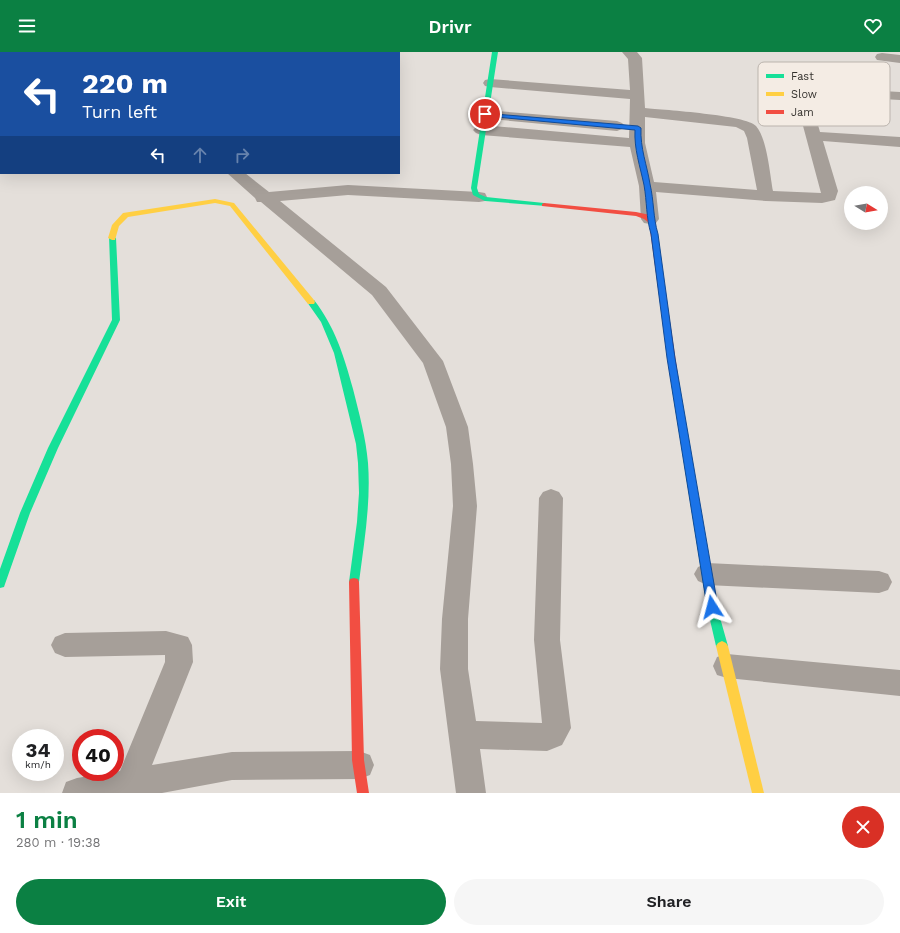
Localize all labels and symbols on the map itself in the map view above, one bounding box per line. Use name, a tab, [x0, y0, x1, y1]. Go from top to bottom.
legend	[758, 62, 890, 126]
text: Fast	[791, 70, 814, 83]
text: Slow	[791, 88, 817, 101]
pin	[468, 97, 502, 131]
text: Jam	[791, 106, 814, 119]
north arrow	[844, 186, 888, 230]
position arrow	[691, 586, 733, 628]
speed limit sign: 40	[72, 729, 124, 781]

